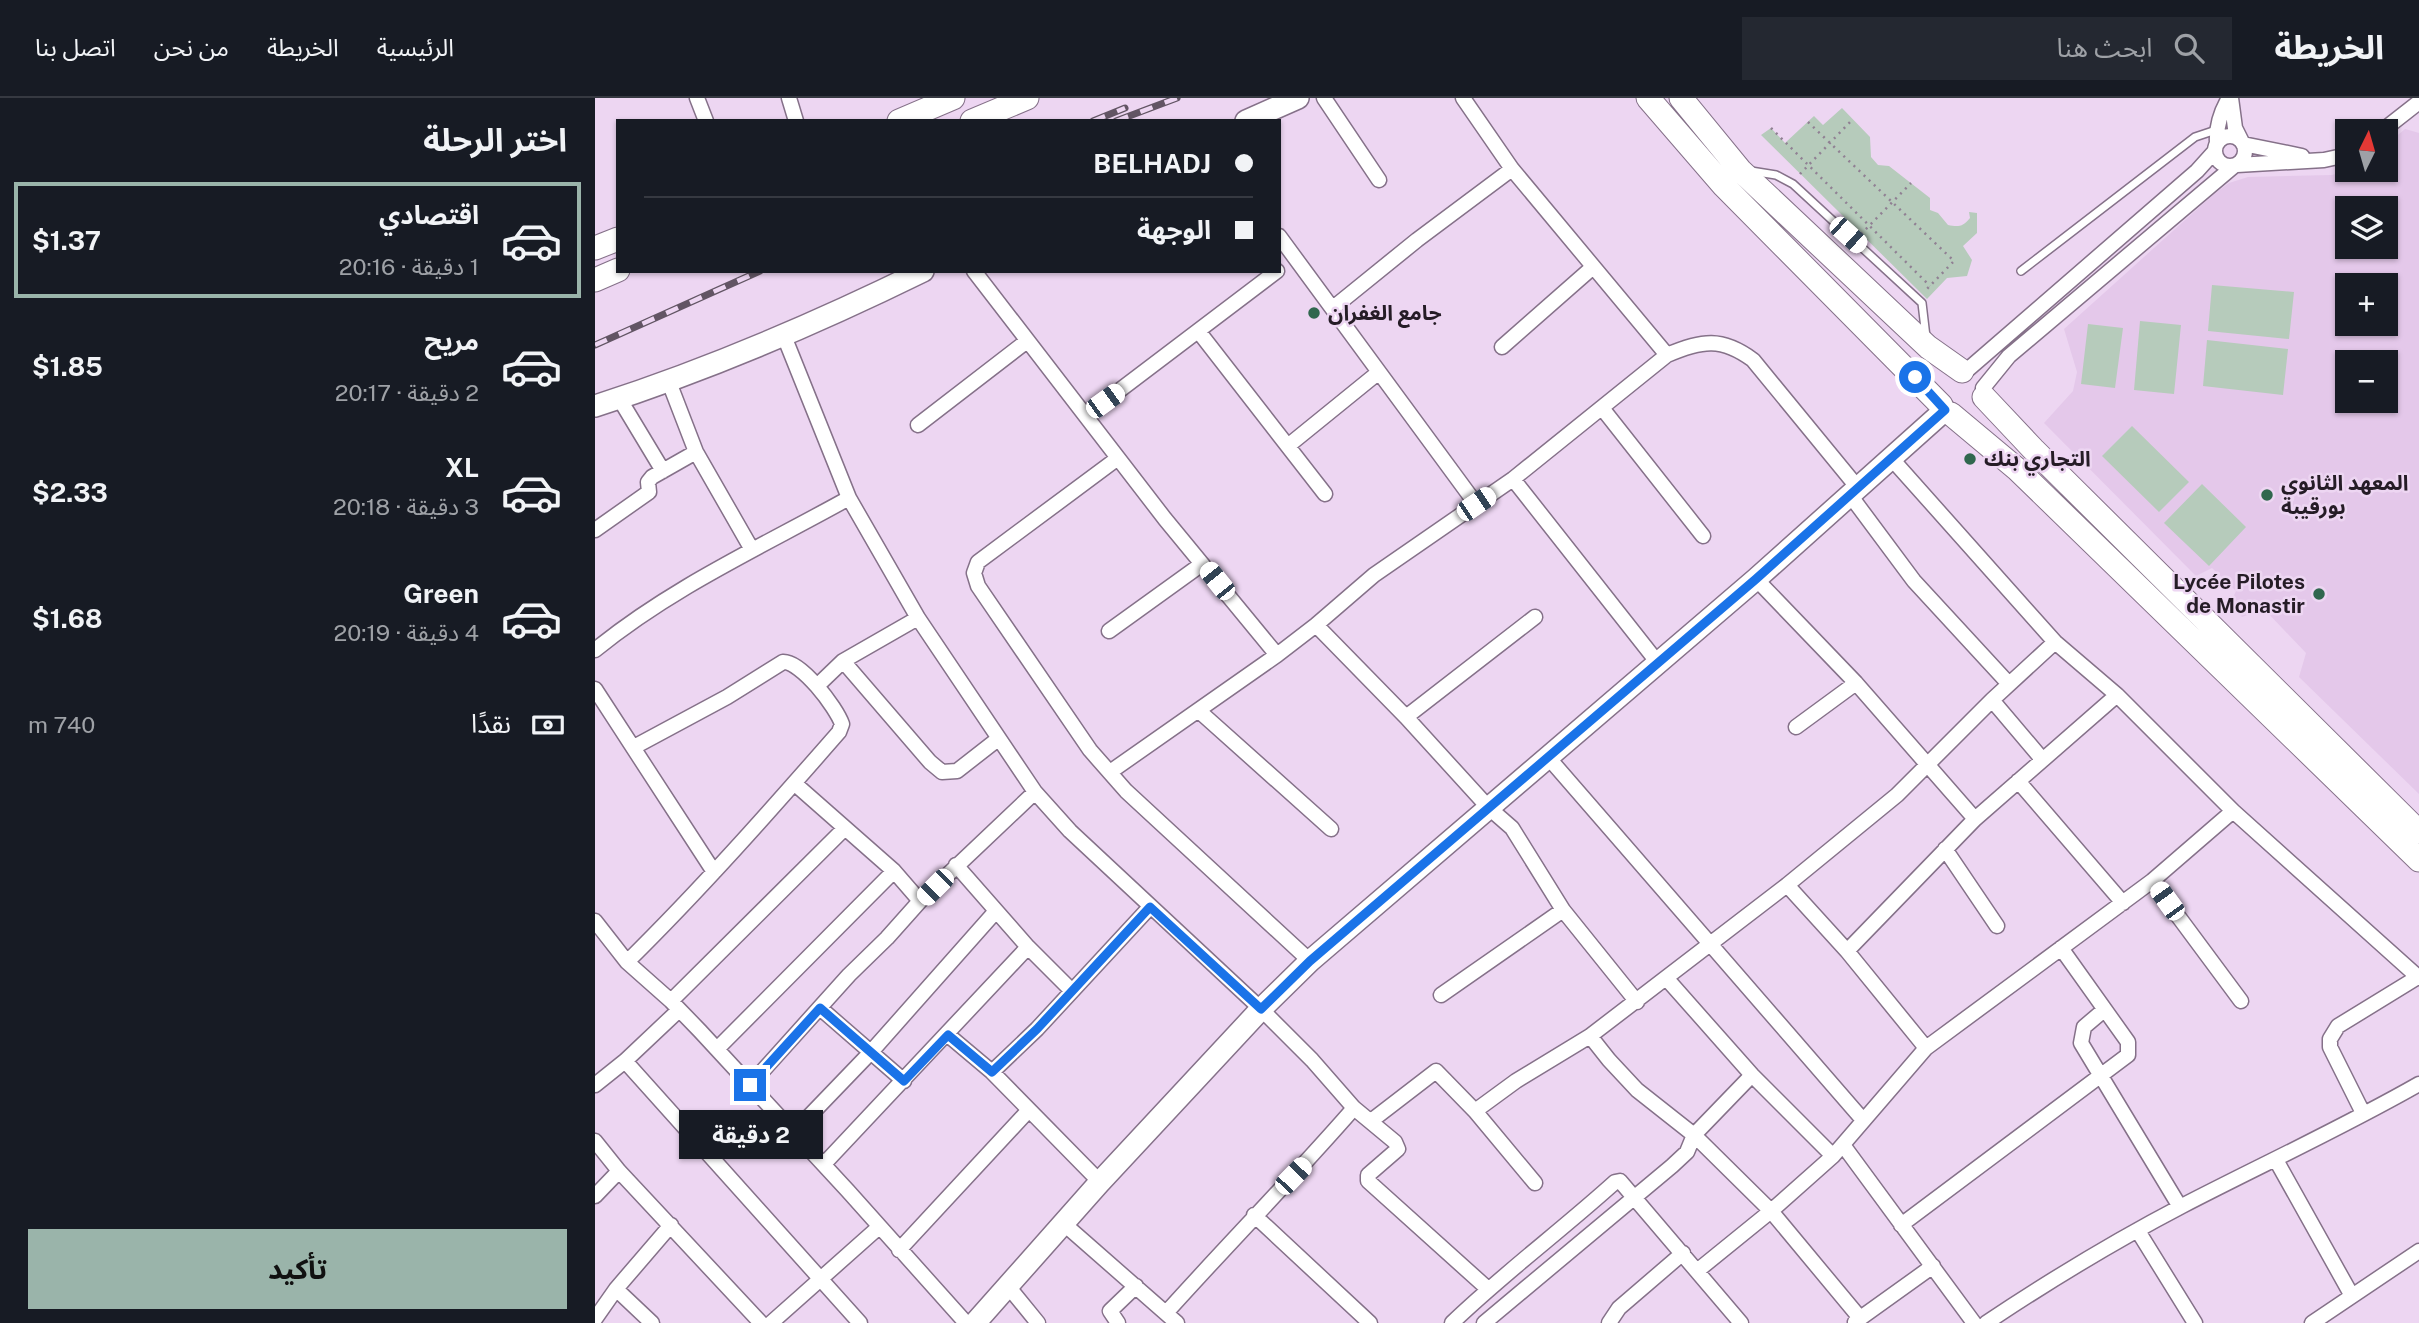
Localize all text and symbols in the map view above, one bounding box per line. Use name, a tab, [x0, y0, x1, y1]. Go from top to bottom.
search box	[1742, 17, 2232, 80]
text: الخريطة	[2274, 28, 2384, 66]
icon: search	[2170, 29, 2208, 67]
text: ابحث هنا	[2057, 32, 2152, 63]
text: اتصل بنا	[35, 33, 116, 61]
text: من نحن	[154, 33, 229, 61]
text: الخريطة	[267, 33, 339, 61]
text: الرئيسية	[377, 33, 454, 61]
north arrow	[2335, 119, 2397, 182]
map controls	[2335, 119, 2398, 413]
text: اختر الرحلة	[423, 121, 567, 158]
text: BELHADJ	[1093, 148, 1211, 179]
button: layers	[2335, 196, 2398, 259]
text: اقتصادي	[379, 199, 479, 230]
icon: car	[500, 209, 563, 272]
car	[1826, 213, 1871, 257]
text: الوجهة	[1137, 214, 1211, 245]
text: $1.37	[32, 225, 101, 256]
text: 1 دقيقة · 20:16	[339, 253, 479, 280]
button: +	[2335, 273, 2398, 336]
place label: جامع الغفران	[1328, 300, 1442, 328]
marker: جامع الغفران	[1306, 305, 1322, 321]
text: مريح	[424, 325, 479, 356]
icon: car	[500, 335, 563, 398]
button: −	[2335, 350, 2398, 413]
text: $1.85	[32, 351, 103, 382]
route start	[1899, 361, 1931, 393]
text: 2 دقيقة · 20:17	[335, 379, 479, 406]
car	[1082, 380, 1129, 422]
place label: التجاري بنك	[1984, 446, 2091, 476]
marker: التجاري بنك	[1962, 451, 1978, 467]
text: XL	[445, 452, 479, 483]
icon: car	[500, 461, 563, 524]
place label: المعهد الثانوي بورقيبة	[2281, 470, 2409, 519]
text: $2.33	[32, 477, 108, 508]
car	[1453, 484, 1500, 524]
marker: المعهد الثانوي بورقيبة	[2259, 487, 2275, 503]
text: 3 دقيقة · 20:18	[333, 493, 479, 520]
car	[1196, 558, 1239, 604]
place label: Lycée Pilotes de Monastir	[2173, 569, 2305, 618]
text: Green	[403, 578, 479, 609]
marker: Lycée Pilotes de Monastir	[2311, 586, 2327, 602]
icon: car	[500, 587, 563, 650]
text: $1.68	[32, 603, 102, 634]
text: 4 دقيقة · 20:19	[334, 619, 479, 646]
icon: cash	[529, 706, 567, 744]
text: نقدًا	[471, 708, 511, 739]
text: 740 m	[28, 711, 95, 738]
car	[913, 865, 958, 909]
car	[2147, 878, 2188, 924]
route end	[734, 1069, 766, 1101]
callout: 2 دقيقة	[678, 1110, 822, 1158]
text: 2 دقيقة	[712, 1121, 790, 1148]
car	[1271, 1154, 1316, 1198]
button: تأكيد	[28, 1229, 567, 1309]

